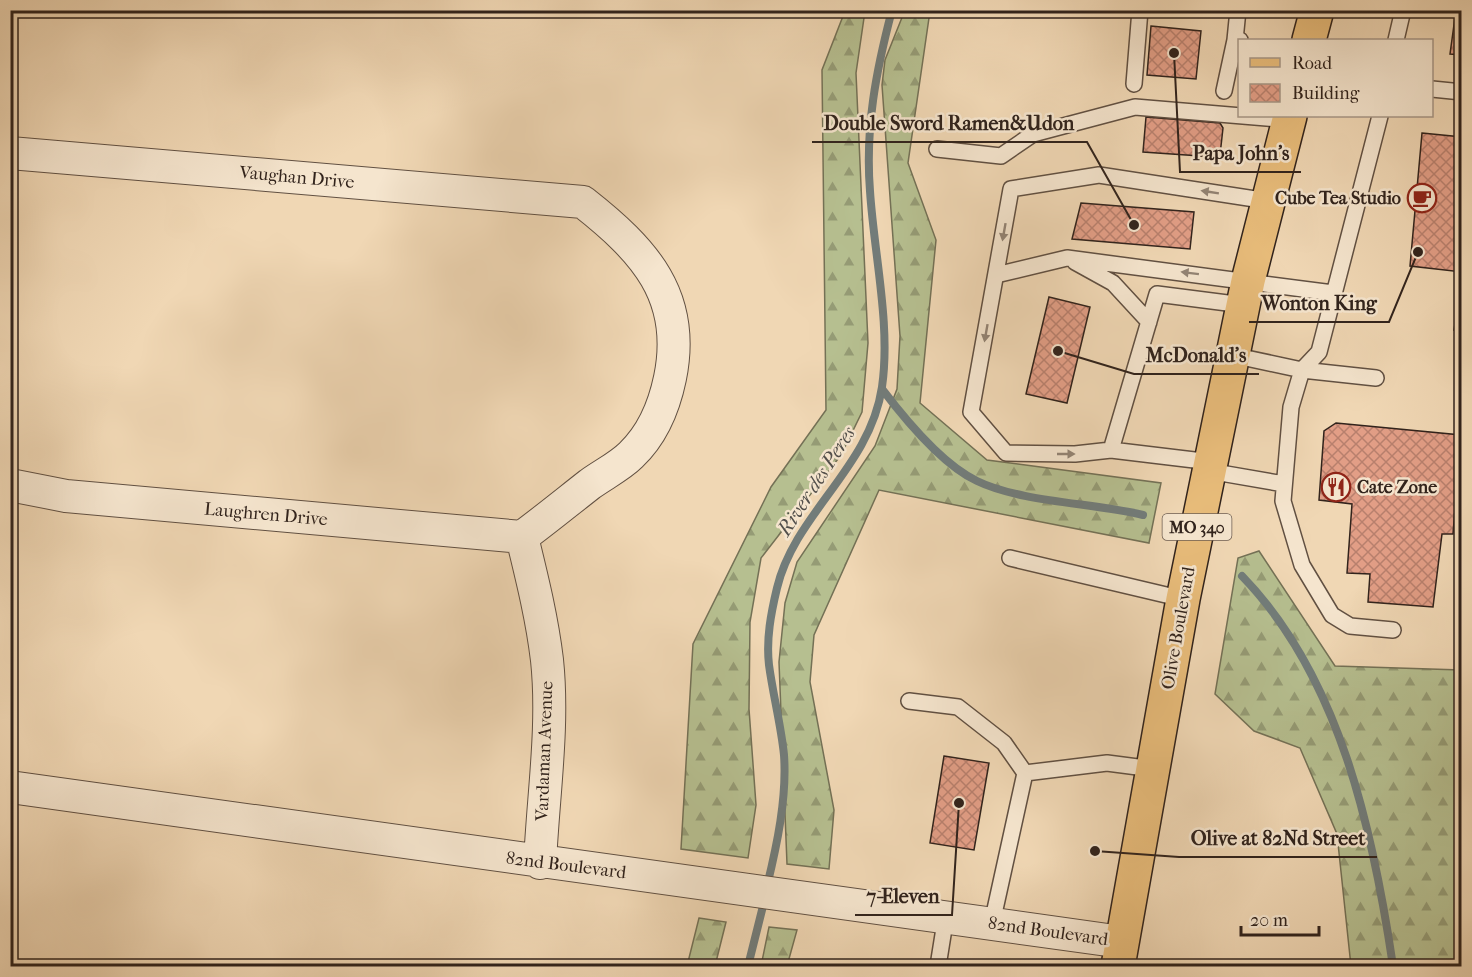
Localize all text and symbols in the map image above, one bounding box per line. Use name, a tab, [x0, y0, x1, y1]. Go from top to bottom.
legend	[1238, 39, 1433, 117]
text: Road	[1292, 53, 1332, 74]
text: Building	[1292, 83, 1360, 104]
callout: Double Sword Ramen&Udon	[812, 104, 1087, 142]
text: Double Sword Ramen&Udon	[824, 112, 1075, 135]
callout: Papa John's	[1180, 134, 1301, 172]
text: Papa John's	[1193, 142, 1290, 165]
street label: Vaughan Drive	[238, 162, 355, 193]
cafe icon: Cube Tea Studio	[1406, 182, 1438, 214]
one-way arrow	[1200, 188, 1219, 197]
place label: Cube Tea Studio	[1275, 188, 1401, 209]
one-way arrow	[999, 223, 1008, 242]
one-way arrow	[1181, 269, 1200, 278]
callout: Wonton King	[1249, 284, 1389, 322]
text: Wonton King	[1260, 292, 1378, 315]
one-way arrow	[981, 323, 990, 342]
callout: McDonald's	[1134, 336, 1259, 374]
text: McDonald's	[1145, 344, 1247, 367]
water label: River des Peres	[772, 422, 861, 542]
one-way arrow	[1057, 449, 1076, 459]
restaurant icon: Cate Zone	[1320, 471, 1352, 503]
place label: Cate Zone	[1357, 477, 1437, 498]
street label: Laughren Drive	[203, 499, 329, 530]
road number: MO 340	[1162, 514, 1232, 540]
street label: Olive Boulevard	[1157, 565, 1200, 691]
street label: Vardaman Avenue	[532, 681, 557, 822]
callout: Olive at 82Nd Street	[1179, 819, 1377, 857]
text: Olive at 82Nd Street	[1191, 827, 1366, 850]
street label: 82nd Boulevard	[505, 848, 628, 883]
callout: 7-Eleven	[855, 877, 952, 915]
text: 7-Eleven	[865, 885, 940, 908]
scale bar	[1241, 899, 1319, 937]
text: 20 m	[1250, 910, 1288, 931]
street label: 82nd Boulevard	[986, 913, 1110, 950]

